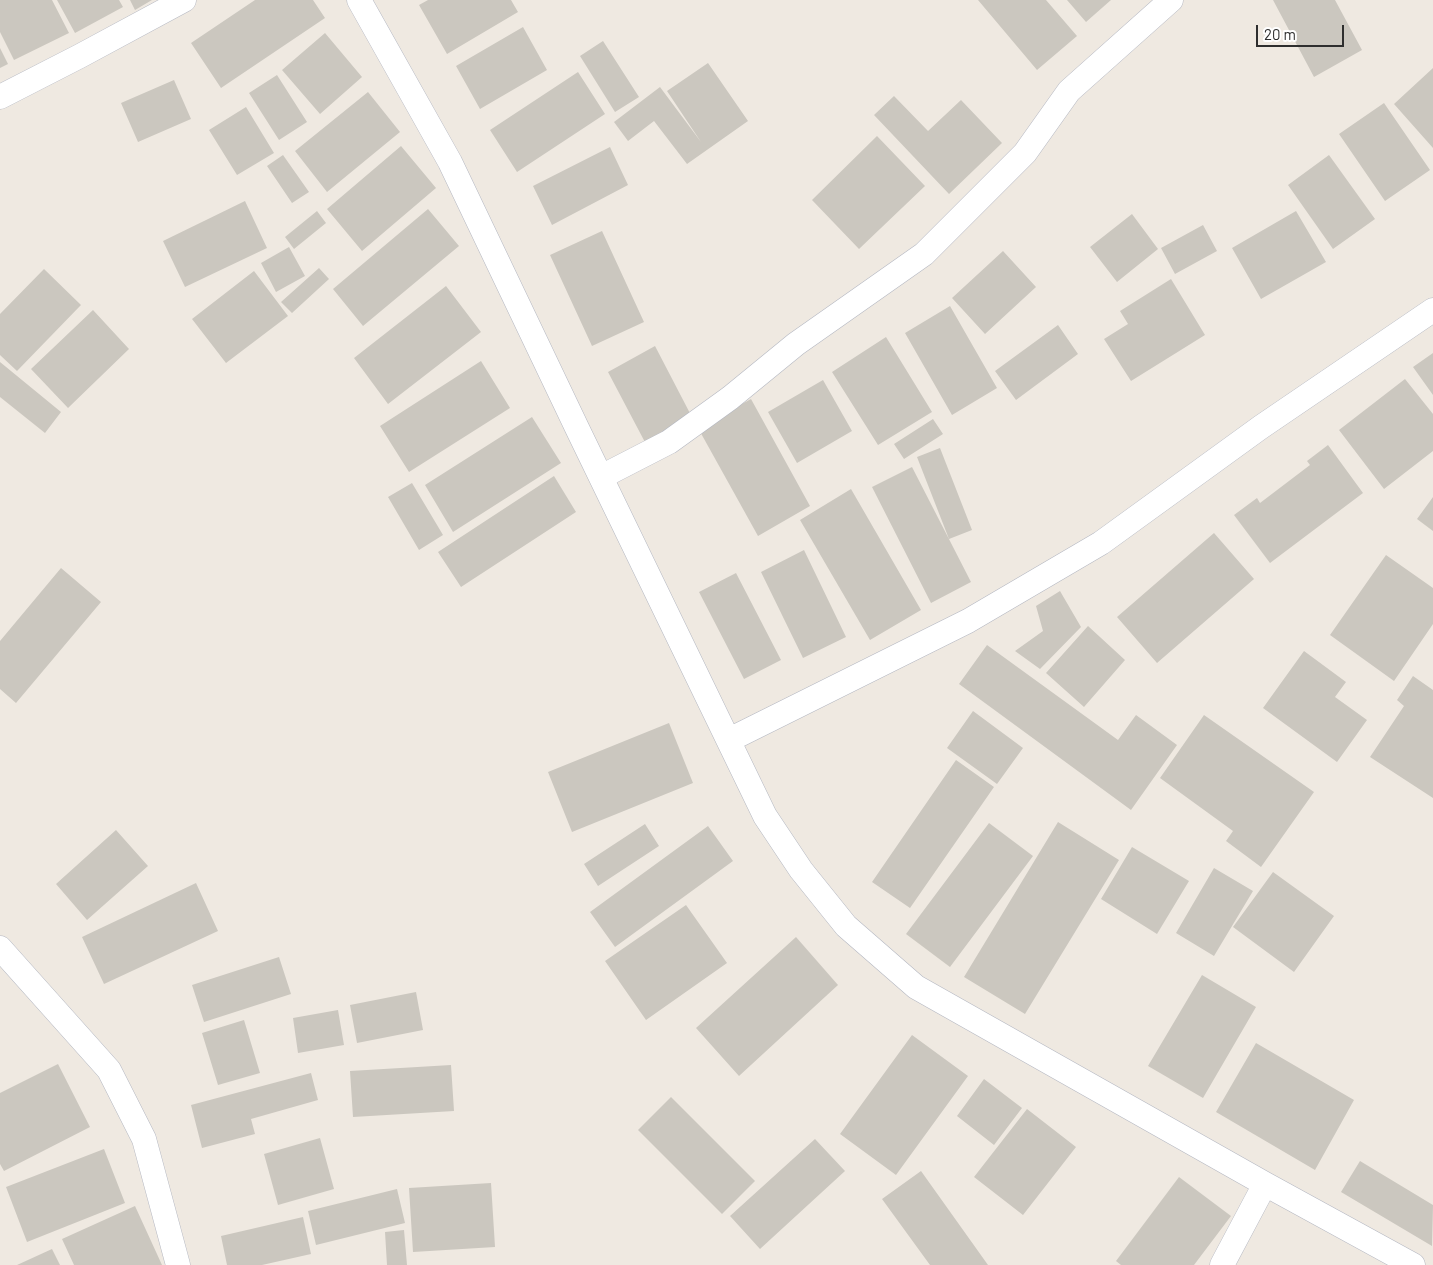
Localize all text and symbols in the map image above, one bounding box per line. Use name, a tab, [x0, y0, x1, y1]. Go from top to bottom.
scale bar	[1258, 15, 1346, 47]
text: 20 m	[1264, 25, 1296, 43]

